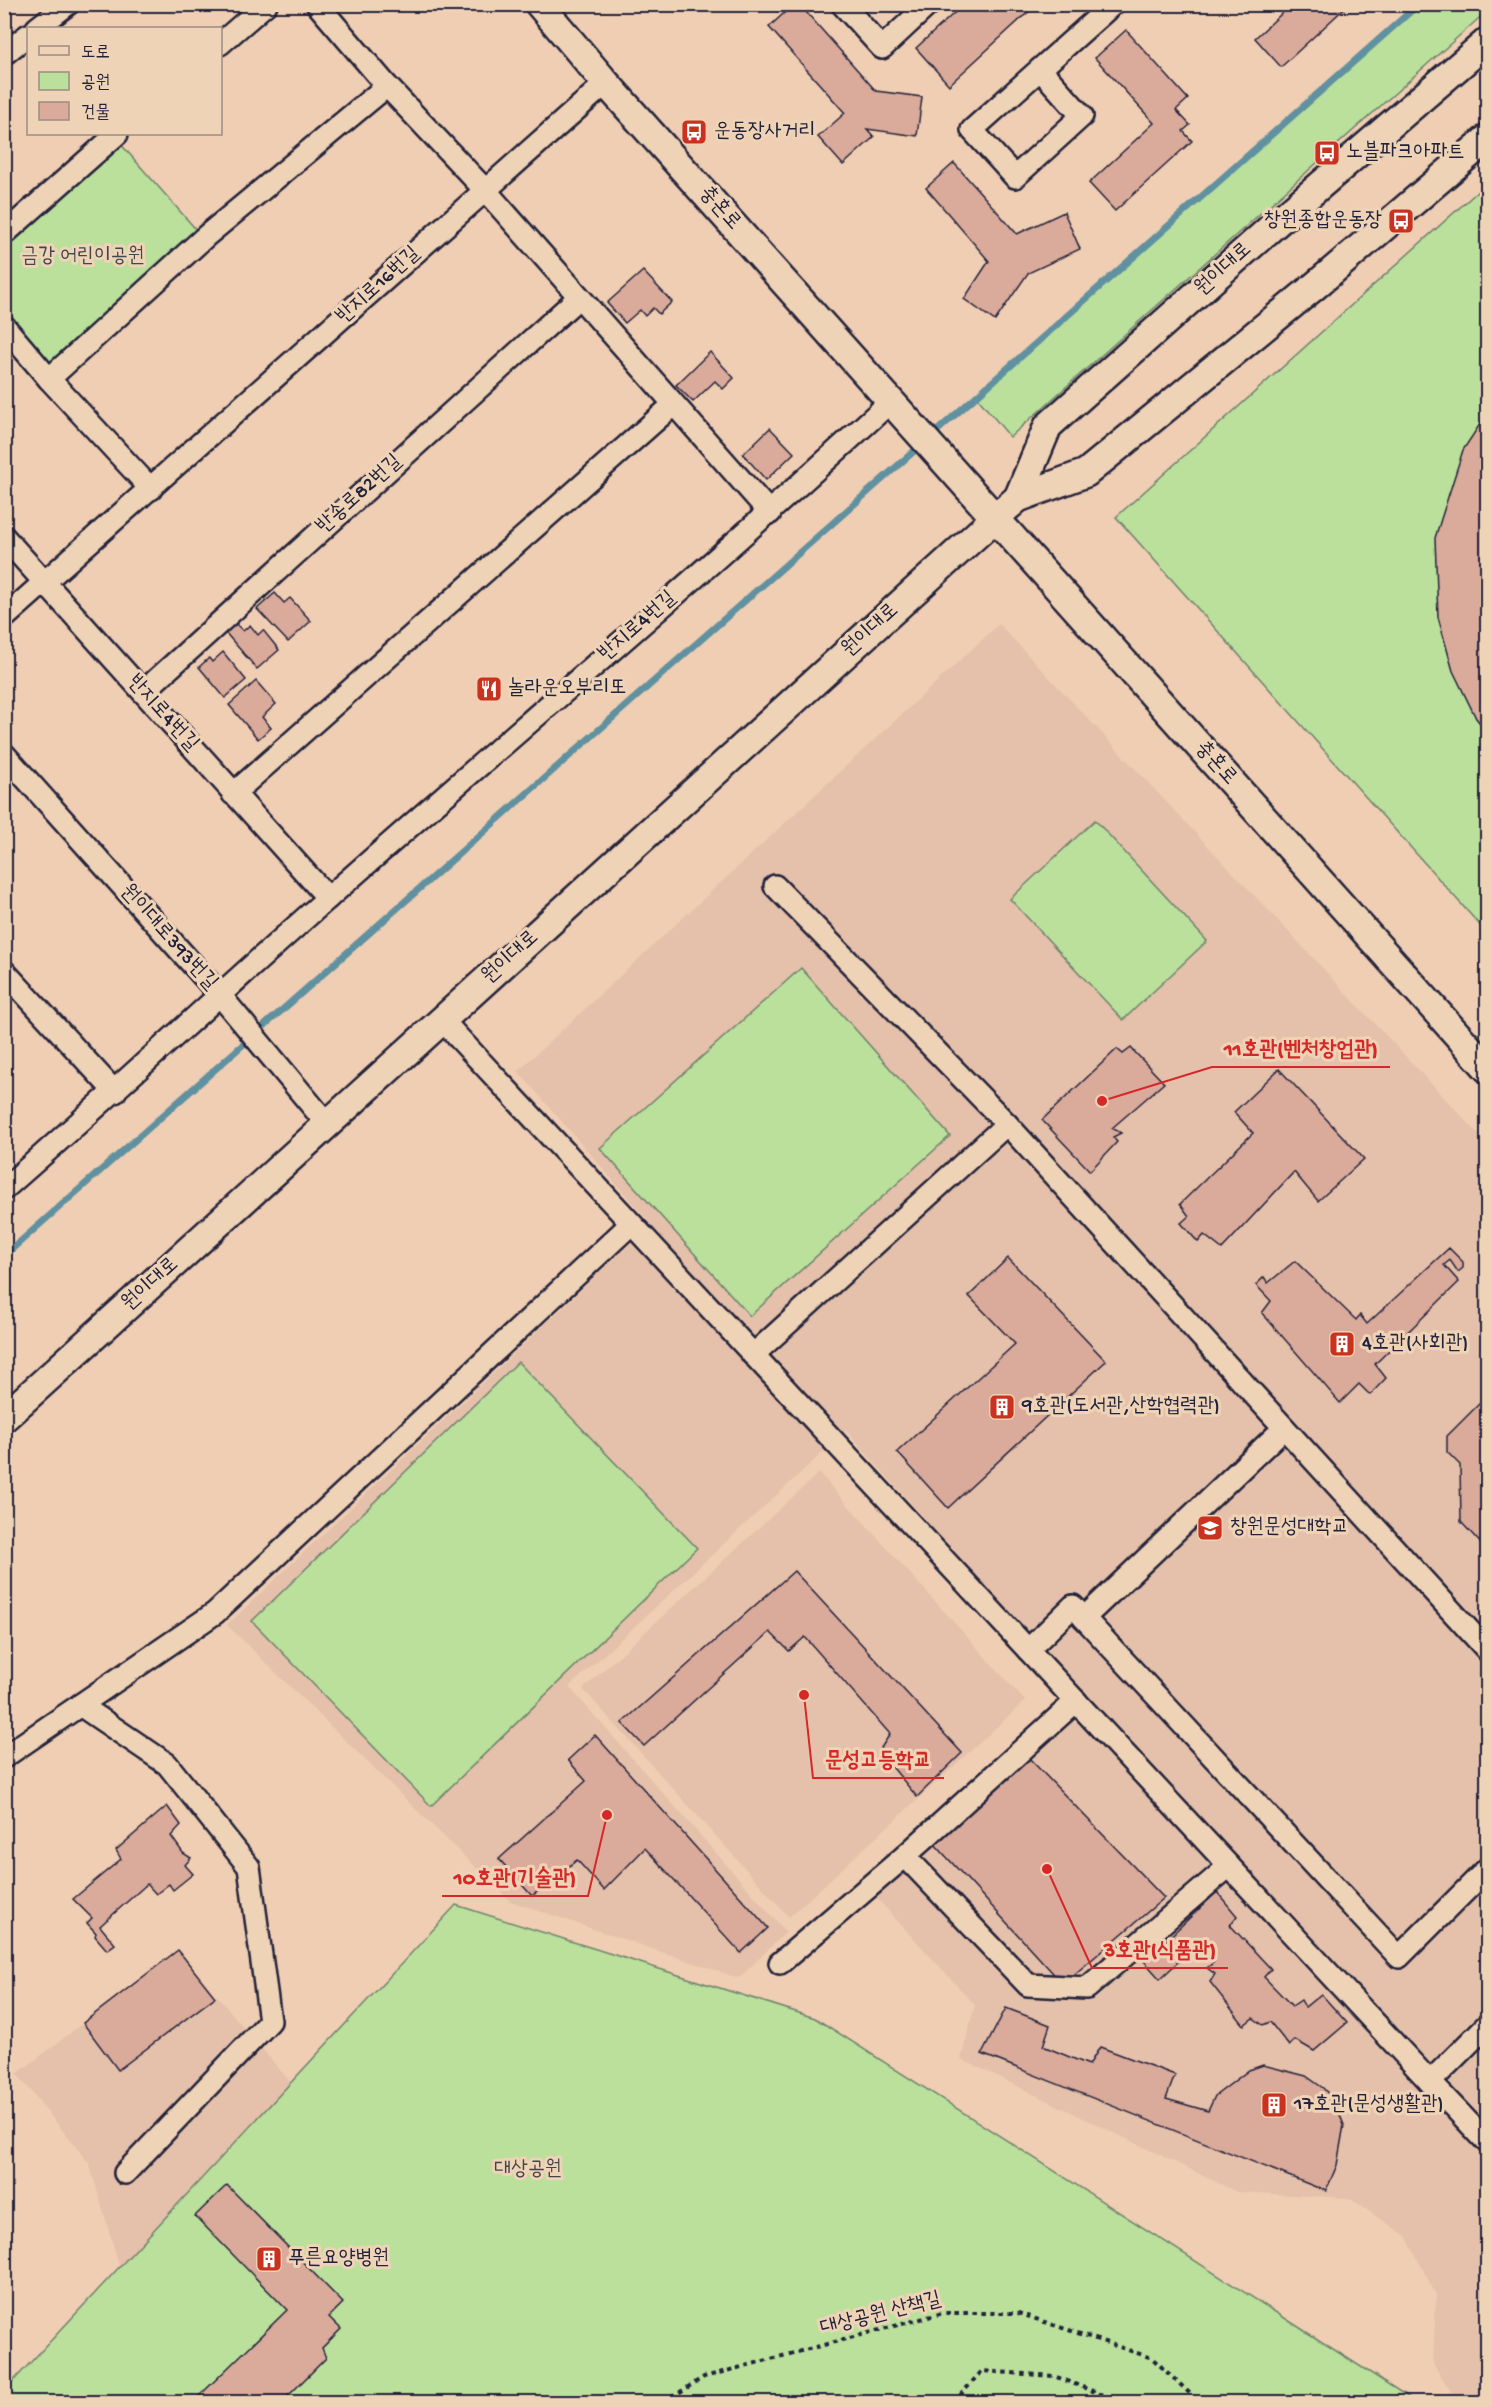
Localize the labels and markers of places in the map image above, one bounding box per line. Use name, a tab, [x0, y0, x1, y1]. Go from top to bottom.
bus stop icon: 운동장사거리	[679, 117, 709, 147]
place label: 운동장사거리	[714, 120, 815, 145]
bus stop icon: 노블파크아파트	[1312, 138, 1342, 168]
place label: 노블파크아파트	[1346, 140, 1464, 166]
bus stop icon: 창원종합운동장	[1386, 206, 1416, 236]
place label: 창원종합운동장	[1264, 209, 1382, 234]
restaurant icon: 놀라운오부리또	[474, 674, 504, 704]
place label: 놀라운오부리또	[508, 677, 626, 702]
callout: 11호관(벤처창업관)	[1212, 1027, 1390, 1067]
building icon: 4호관(사회관)	[1327, 1329, 1357, 1359]
place label: 4호관(사회관)	[1362, 1332, 1468, 1357]
building icon: 9호관(도서관,산학협력관)	[987, 1392, 1017, 1422]
place label: 9호관(도서관,산학협력관)	[1021, 1395, 1220, 1420]
school or university icon: 창원문성대학교	[1195, 1513, 1225, 1543]
place label: 창원문성대학교	[1230, 1516, 1348, 1541]
callout: 문성고등학교	[813, 1738, 944, 1778]
callout: 10호관(기술관)	[442, 1856, 588, 1896]
callout: 3호관(식품관)	[1092, 1928, 1228, 1968]
building icon: 17호관(문성생활관)	[1259, 2090, 1289, 2120]
place label: 17호관(문성생활관)	[1293, 2092, 1444, 2118]
building icon: 푸른요양병원	[254, 2244, 284, 2274]
place label: 푸른요양병원	[288, 2247, 389, 2272]

